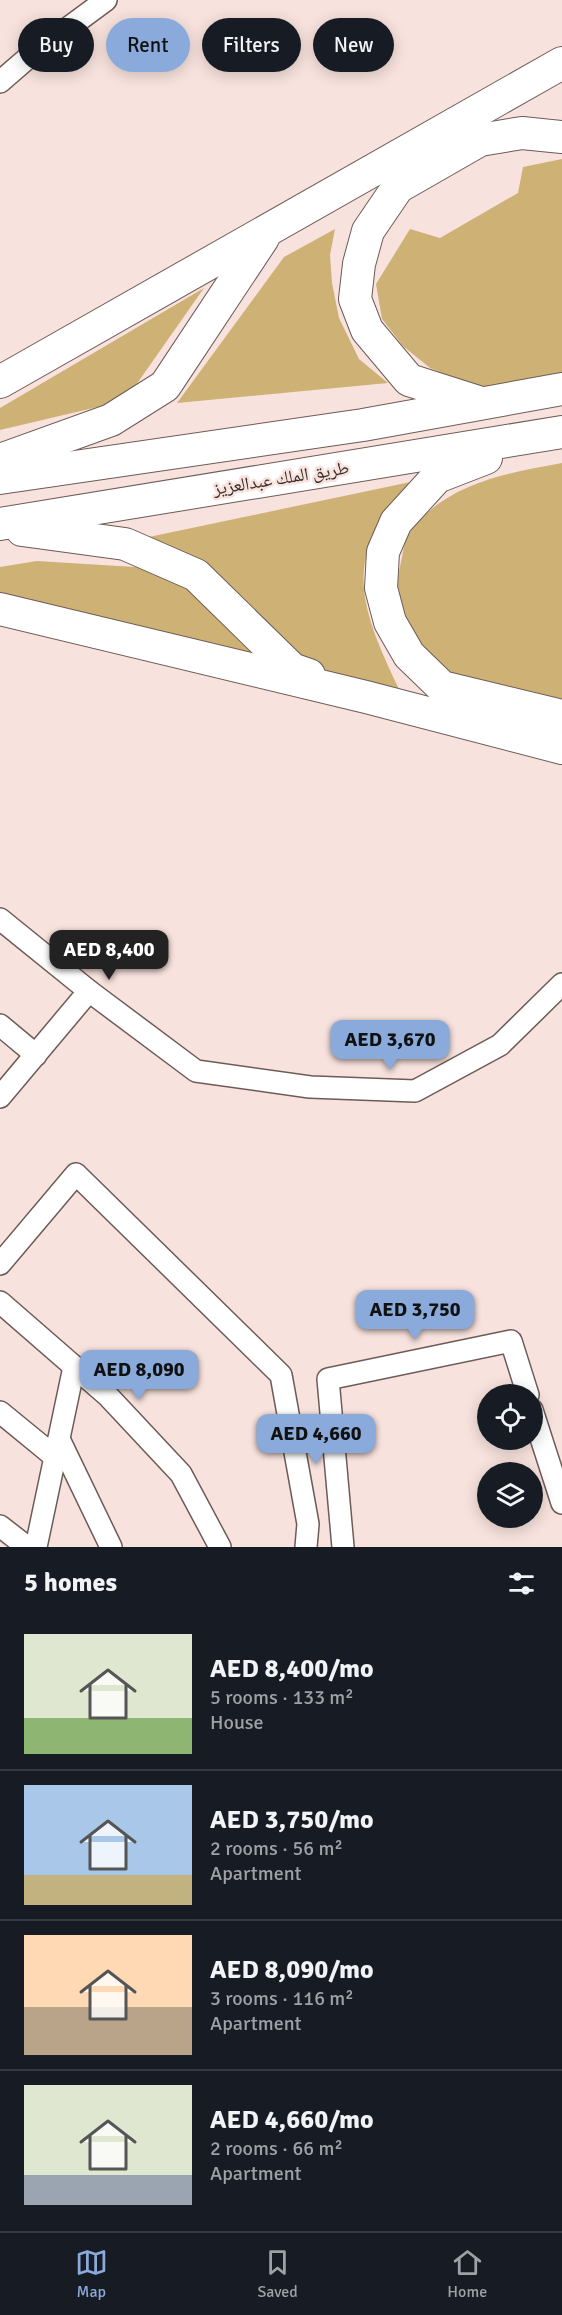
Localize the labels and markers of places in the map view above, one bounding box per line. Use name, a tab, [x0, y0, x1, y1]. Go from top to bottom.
pin: AED 8,400	[40, 930, 178, 981]
pin: AED 3,670	[321, 1020, 459, 1071]
pin: AED 3,750	[346, 1290, 484, 1341]
pin: AED 8,090	[70, 1350, 208, 1401]
pin: AED 4,660	[247, 1414, 385, 1465]

